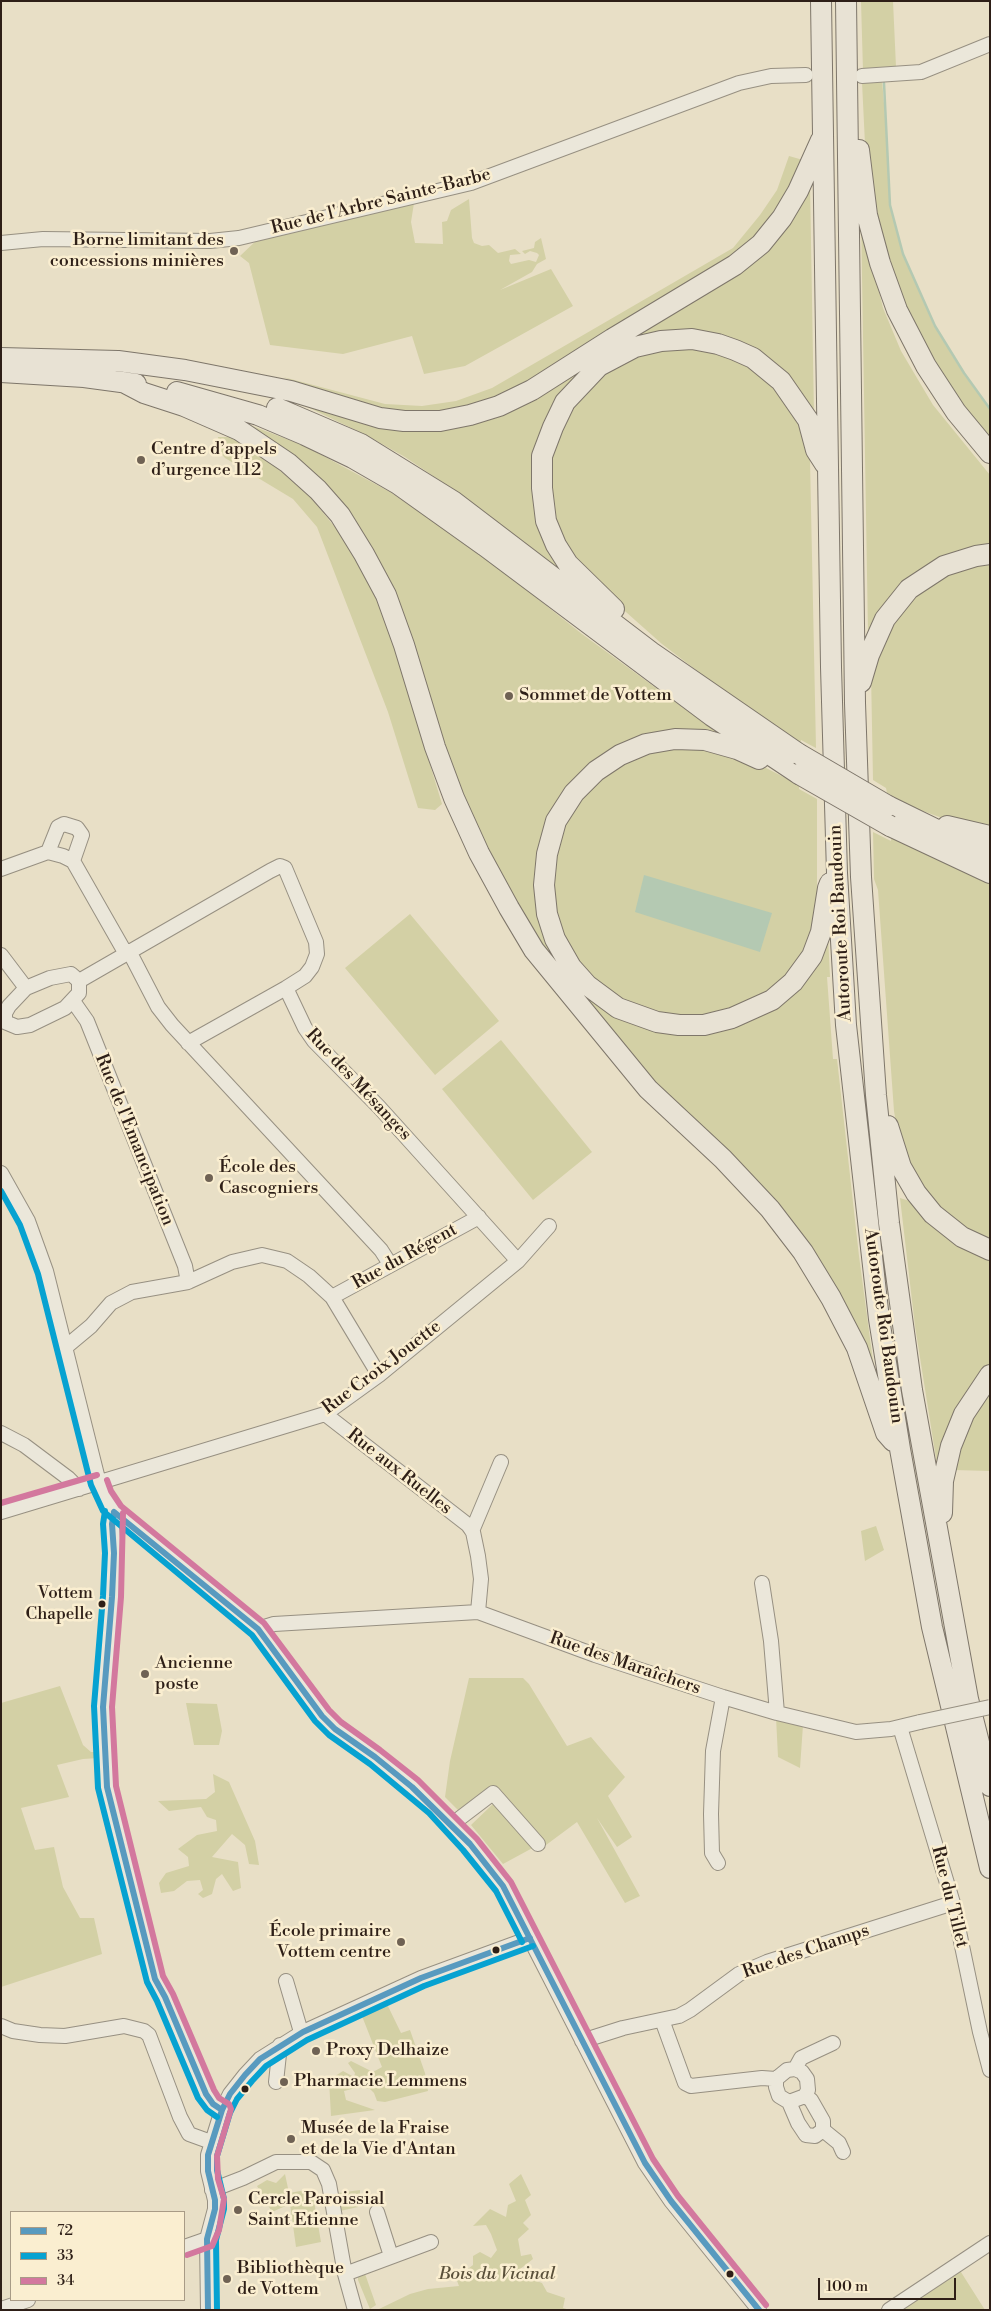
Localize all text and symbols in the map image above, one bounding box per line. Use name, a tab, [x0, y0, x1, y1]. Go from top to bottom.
street label: Rue de l'Arbre Sainte-Barbe	[269, 164, 493, 240]
place label: Borne limitant des concessions minières	[50, 230, 224, 272]
marker: Borne limitant des concessions minières	[228, 245, 240, 257]
place label: Centre d’appels d’urgence 112	[151, 439, 277, 482]
marker: Centre d’appels d’urgence 112	[135, 454, 147, 466]
place label: Sommet de Vottem	[519, 685, 672, 707]
marker: Sommet de Vottem	[503, 690, 515, 702]
street label: Autoroute Roi Baudouin	[825, 824, 857, 1022]
street label: Rue des Mésanges	[301, 1025, 415, 1145]
street label: Rue de l'Emancipation	[90, 1051, 178, 1229]
place label: École des Cascogniers	[219, 1157, 318, 1200]
marker: École des Cascogniers	[203, 1172, 215, 1184]
street label: Rue du Régent	[349, 1219, 461, 1295]
street label: Autoroute Roi Baudouin	[859, 1227, 907, 1425]
street label: Rue Croix Jouette	[318, 1316, 446, 1420]
street label: Rue aux Ruelles	[342, 1424, 456, 1520]
place label: Vottem Chapelle	[26, 1584, 93, 1624]
marker: Vottem Chapelle	[97, 1599, 107, 1609]
street label: Rue des Maraîchers	[547, 1628, 703, 1700]
place label: Ancienne poste	[155, 1653, 233, 1696]
marker: Ancienne poste	[139, 1668, 151, 1680]
street label: Rue du Tillet	[926, 1844, 972, 1950]
street label: Rue des Champs	[740, 1920, 872, 1984]
place label: École primaire Vottem centre	[269, 1921, 391, 1964]
marker: École primaire Vottem centre	[395, 1936, 407, 1948]
unlabelled marker	[491, 1945, 501, 1955]
place label: Proxy Delhaize	[326, 2040, 449, 2062]
marker: Proxy Delhaize	[310, 2045, 322, 2057]
place label: Pharmacie Lemmens	[294, 2071, 467, 2093]
marker: Pharmacie Lemmens	[278, 2076, 290, 2088]
unlabelled marker	[240, 2084, 250, 2094]
place label: Musée de la Fraise et de la Vie d'Antan	[301, 2118, 456, 2160]
marker: Musée de la Fraise et de la Vie d'Antan	[285, 2133, 297, 2145]
place label: Cercle Paroissial Saint Etienne	[248, 2189, 384, 2232]
marker: Cercle Paroissial Saint Etienne	[232, 2204, 244, 2216]
legend	[10, 2211, 185, 2301]
text: 72	[57, 2221, 73, 2240]
text: 33	[57, 2246, 74, 2265]
place label: Bibliothèque de Vottem	[237, 2258, 344, 2300]
park label: Bois du Vicinal	[438, 2264, 556, 2286]
scale bar	[821, 2268, 958, 2300]
unlabelled marker	[725, 2269, 735, 2279]
text: 34	[57, 2271, 74, 2290]
marker: Bibliothèque de Vottem	[221, 2273, 233, 2285]
text: 100 m	[826, 2277, 868, 2296]

